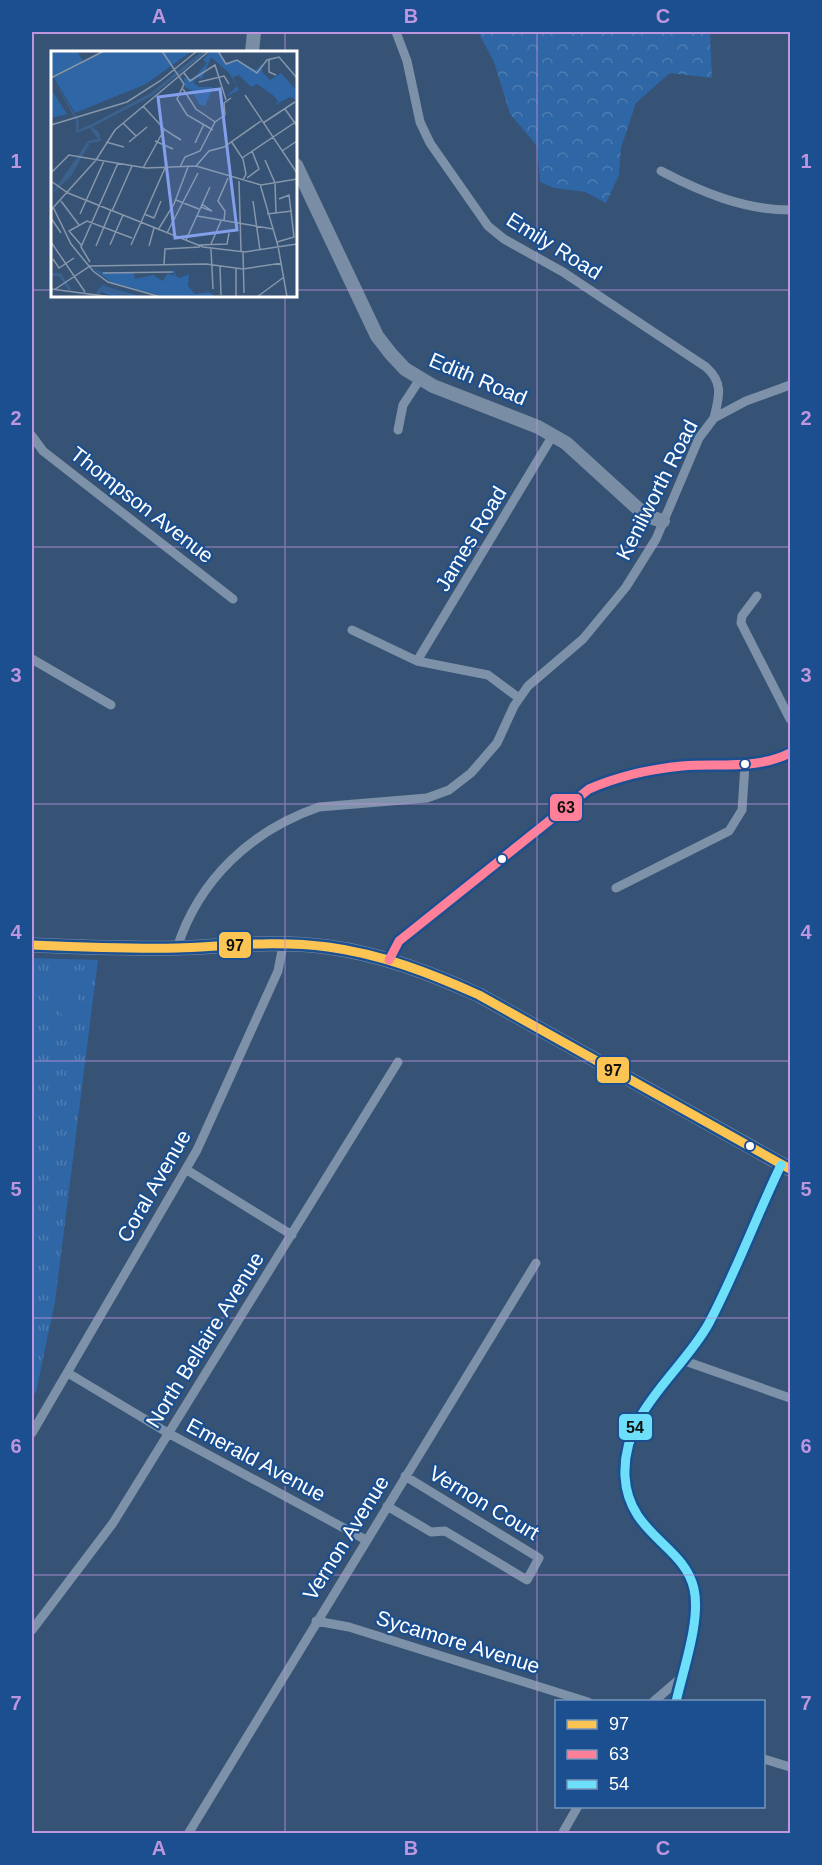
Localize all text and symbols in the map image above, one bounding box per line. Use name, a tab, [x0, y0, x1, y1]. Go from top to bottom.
text: A	[152, 5, 166, 27]
text: B	[404, 5, 418, 27]
text: C	[656, 5, 670, 27]
inset map	[51, 51, 297, 297]
text: 1	[10, 150, 22, 172]
text: 1	[800, 150, 812, 172]
street label: Emily Road	[503, 207, 606, 284]
street label: Edith Road	[426, 348, 531, 409]
text: 2	[10, 407, 22, 429]
text: 2	[800, 407, 812, 429]
street label: Kenilworth Road	[611, 416, 702, 564]
street label: Thompson Avenue	[66, 442, 218, 567]
street label: James Road	[430, 482, 511, 595]
text: 3	[10, 664, 22, 686]
text: 3	[800, 664, 812, 686]
unlabelled marker	[739, 758, 751, 770]
line badge: 63	[549, 793, 583, 822]
text: 63	[557, 799, 575, 816]
unlabelled marker	[496, 853, 508, 865]
text: 4	[10, 921, 22, 943]
text: 4	[800, 921, 812, 943]
line badge: 97	[218, 931, 252, 959]
text: 97	[226, 937, 244, 954]
line badge: 97	[596, 1056, 630, 1084]
text: 97	[604, 1062, 622, 1079]
street label: Coral Avenue	[112, 1126, 195, 1246]
unlabelled marker	[744, 1140, 756, 1152]
text: 5	[10, 1178, 22, 1200]
text: 5	[800, 1178, 812, 1200]
street label: North Bellaire Avenue	[141, 1248, 268, 1432]
street label: Emerald Avenue	[183, 1413, 329, 1506]
line badge: 54	[618, 1413, 653, 1441]
text: 54	[626, 1419, 644, 1436]
text: 6	[10, 1435, 22, 1457]
text: 6	[800, 1435, 812, 1457]
street label: Vernon Court	[425, 1461, 543, 1544]
street label: Vernon Avenue	[298, 1471, 393, 1604]
street label: Sycamore Avenue	[373, 1606, 543, 1677]
text: 7	[10, 1692, 22, 1714]
text: 7	[800, 1692, 812, 1714]
legend	[555, 1700, 765, 1808]
text: 97	[609, 1714, 629, 1734]
text: 63	[609, 1744, 629, 1764]
text: 54	[609, 1774, 629, 1794]
text: A	[152, 1837, 166, 1859]
text: B	[404, 1837, 418, 1859]
text: C	[656, 1837, 670, 1859]

